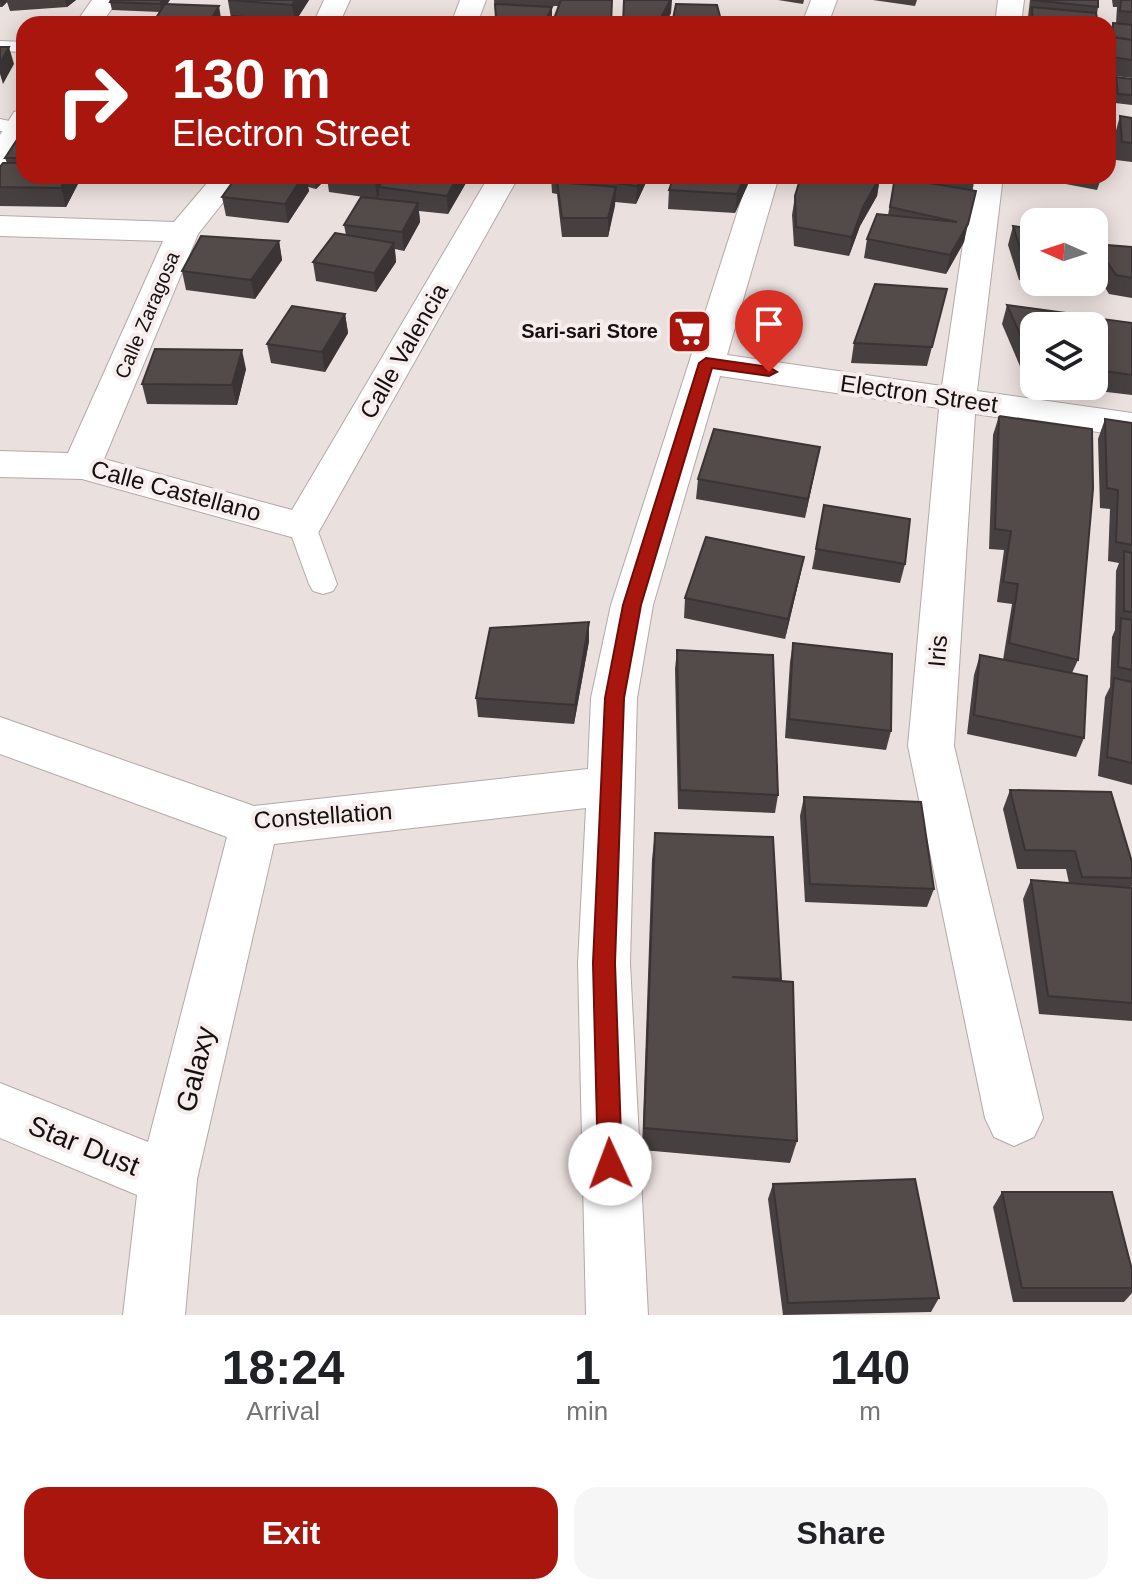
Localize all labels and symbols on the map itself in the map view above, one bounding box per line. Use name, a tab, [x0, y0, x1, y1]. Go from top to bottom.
north arrow	[1020, 208, 1108, 296]
street label: Calle Zaragosa	[110, 247, 184, 382]
street label: Calle Valencia	[354, 278, 453, 423]
pin	[735, 290, 803, 372]
supermarket icon: Sari-sari Store	[665, 307, 713, 355]
place label: Sari-sari Store	[521, 320, 658, 342]
street label: Electron Street	[839, 369, 1000, 418]
street label: Calle Castellano	[88, 455, 264, 526]
street label: Iris	[923, 634, 952, 668]
street label: Constellation	[253, 797, 393, 834]
street label: Galaxy	[170, 1023, 221, 1115]
street label: Star Dust	[24, 1109, 144, 1182]
position arrow	[568, 1122, 652, 1206]

